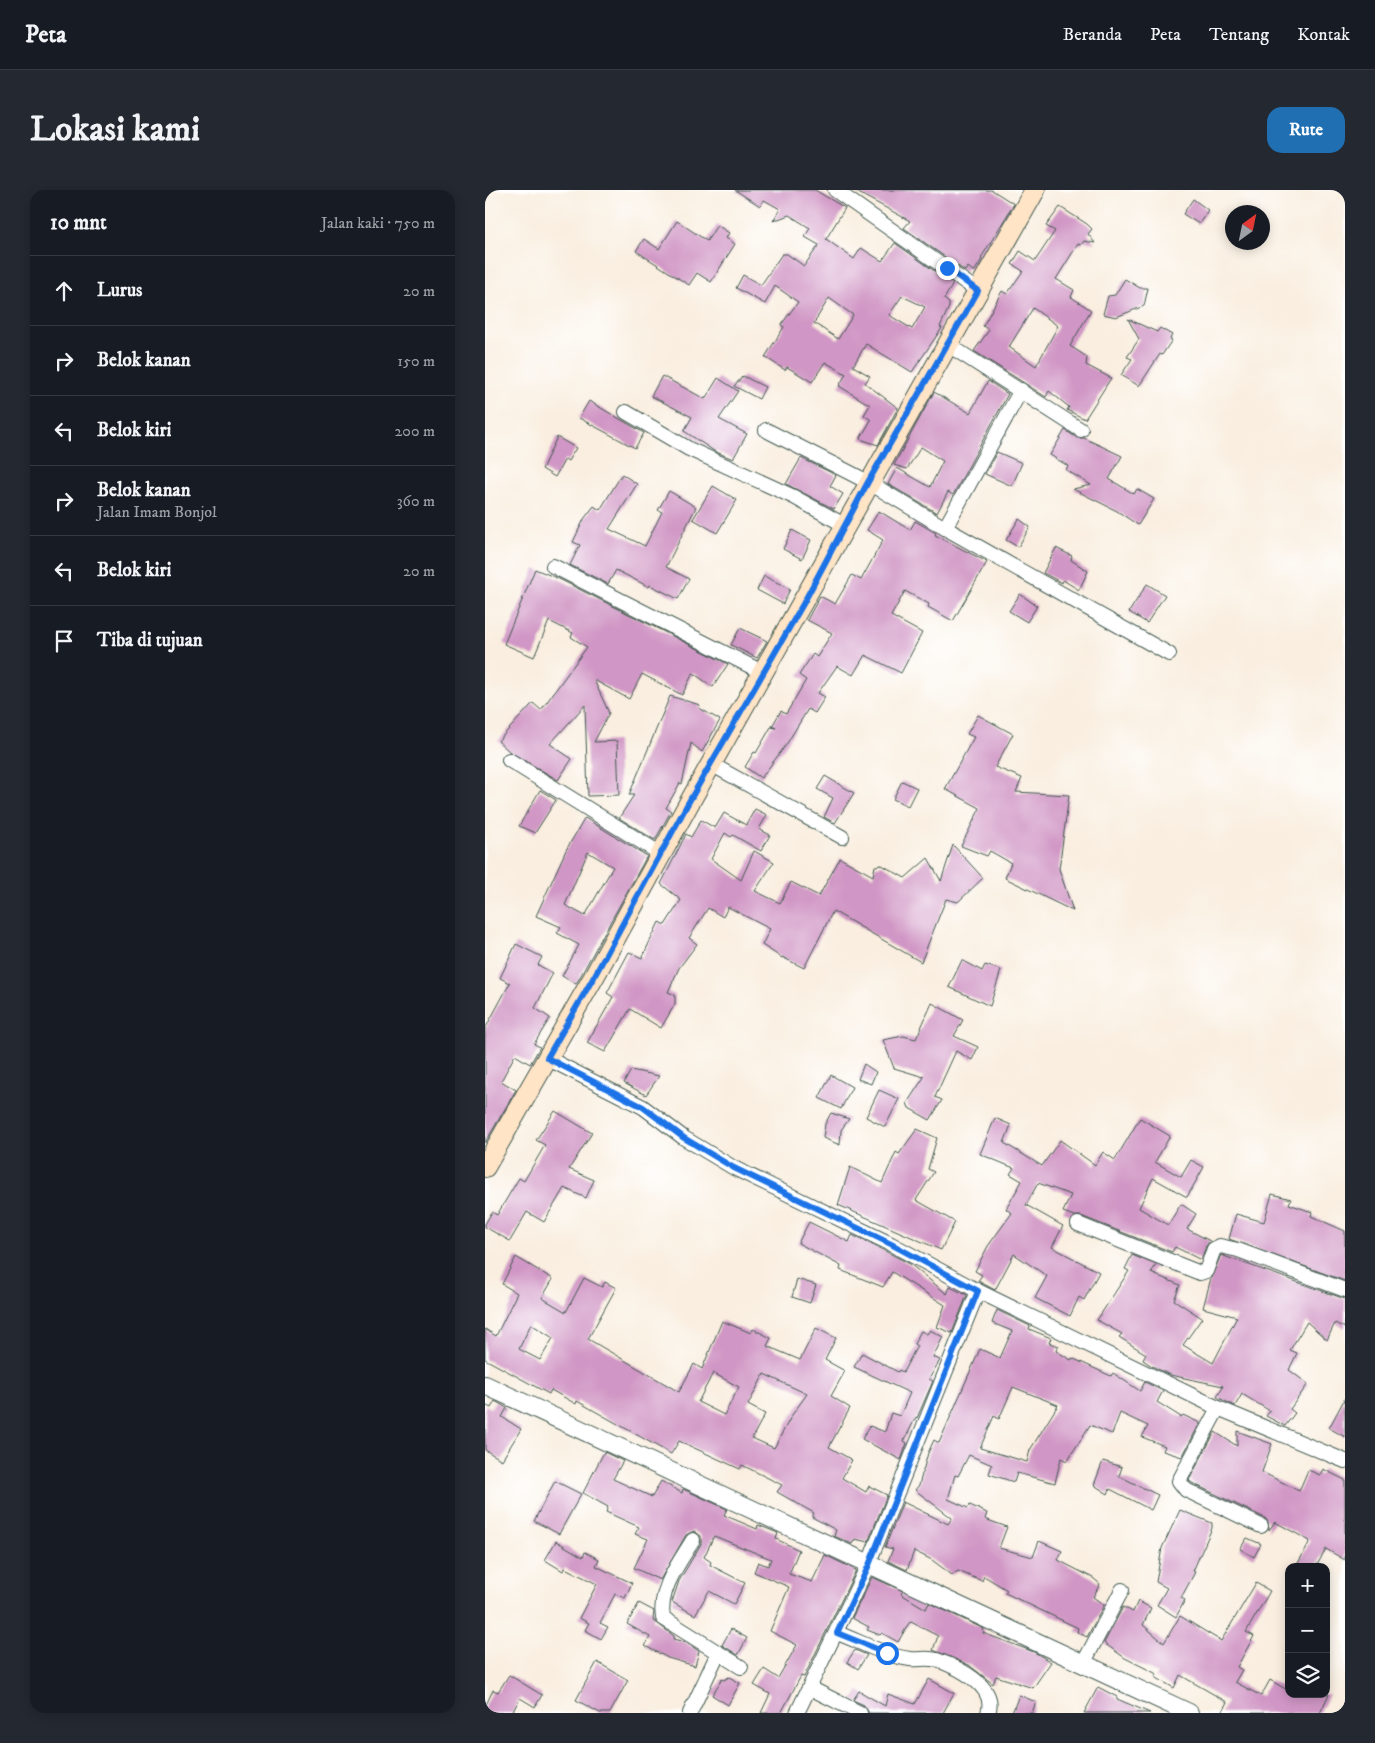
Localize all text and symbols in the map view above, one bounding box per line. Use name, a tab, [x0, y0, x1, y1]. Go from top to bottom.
text: Peta	[25, 20, 66, 50]
text: Beranda	[1063, 24, 1122, 46]
text: Peta	[1150, 24, 1181, 46]
text: Tentang	[1209, 24, 1269, 46]
text: Kontak	[1297, 24, 1350, 46]
button: Rute	[1267, 107, 1345, 153]
text: Lokasi kami	[30, 108, 200, 152]
north arrow	[1225, 205, 1270, 250]
text: 10 mnt	[50, 210, 107, 236]
text: Jalan kaki · 750 m	[321, 213, 435, 233]
route end	[936, 257, 959, 280]
icon: ahead	[50, 277, 78, 305]
text: Lurus	[97, 279, 142, 302]
text: 20 m	[403, 281, 435, 301]
icon: right	[50, 347, 78, 375]
text: Belok kanan	[97, 349, 191, 372]
text: 150 m	[397, 351, 435, 371]
icon: left	[50, 417, 78, 445]
text: Belok kiri	[97, 419, 171, 442]
text: 200 m	[394, 421, 435, 441]
text: Belok kanan	[97, 479, 191, 502]
icon: right	[50, 487, 78, 515]
text: 360 m	[397, 491, 435, 511]
text: Jalan Imam Bonjol	[97, 502, 217, 522]
icon: left	[50, 557, 78, 585]
text: Belok kiri	[97, 559, 171, 582]
text: 20 m	[403, 561, 435, 581]
icon: arrive	[50, 627, 78, 655]
text: Tiba di tujuan	[97, 629, 203, 652]
map controls	[1285, 1563, 1330, 1698]
button: +	[1285, 1563, 1330, 1608]
button: −	[1285, 1608, 1330, 1653]
route start	[876, 1642, 899, 1665]
button: layers	[1285, 1653, 1330, 1698]

